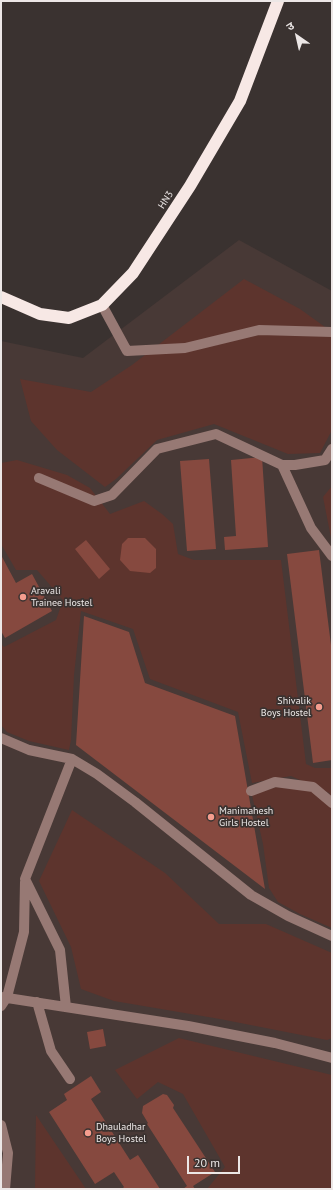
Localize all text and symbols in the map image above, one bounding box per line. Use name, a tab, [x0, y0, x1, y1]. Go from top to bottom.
north arrow	[277, 16, 317, 56]
text: उ	[284, 18, 297, 34]
street label: HN3	[156, 189, 176, 211]
place label: Aravali Trainee Hostel	[31, 585, 92, 608]
marker: Aravali Trainee Hostel	[18, 592, 28, 602]
place label: Shivalik Boys Hostel	[261, 695, 311, 718]
marker: Shivalik Boys Hostel	[314, 702, 324, 712]
place label: Manimahesh Girls Hostel	[219, 805, 273, 828]
marker: Manimahesh Girls Hostel	[206, 812, 216, 822]
place label: Dhauladhar Boys Hostel	[96, 1121, 146, 1144]
marker: Dhauladhar Boys Hostel	[83, 1128, 93, 1138]
scale bar	[189, 1148, 242, 1174]
text: 20 m	[194, 1155, 220, 1170]

